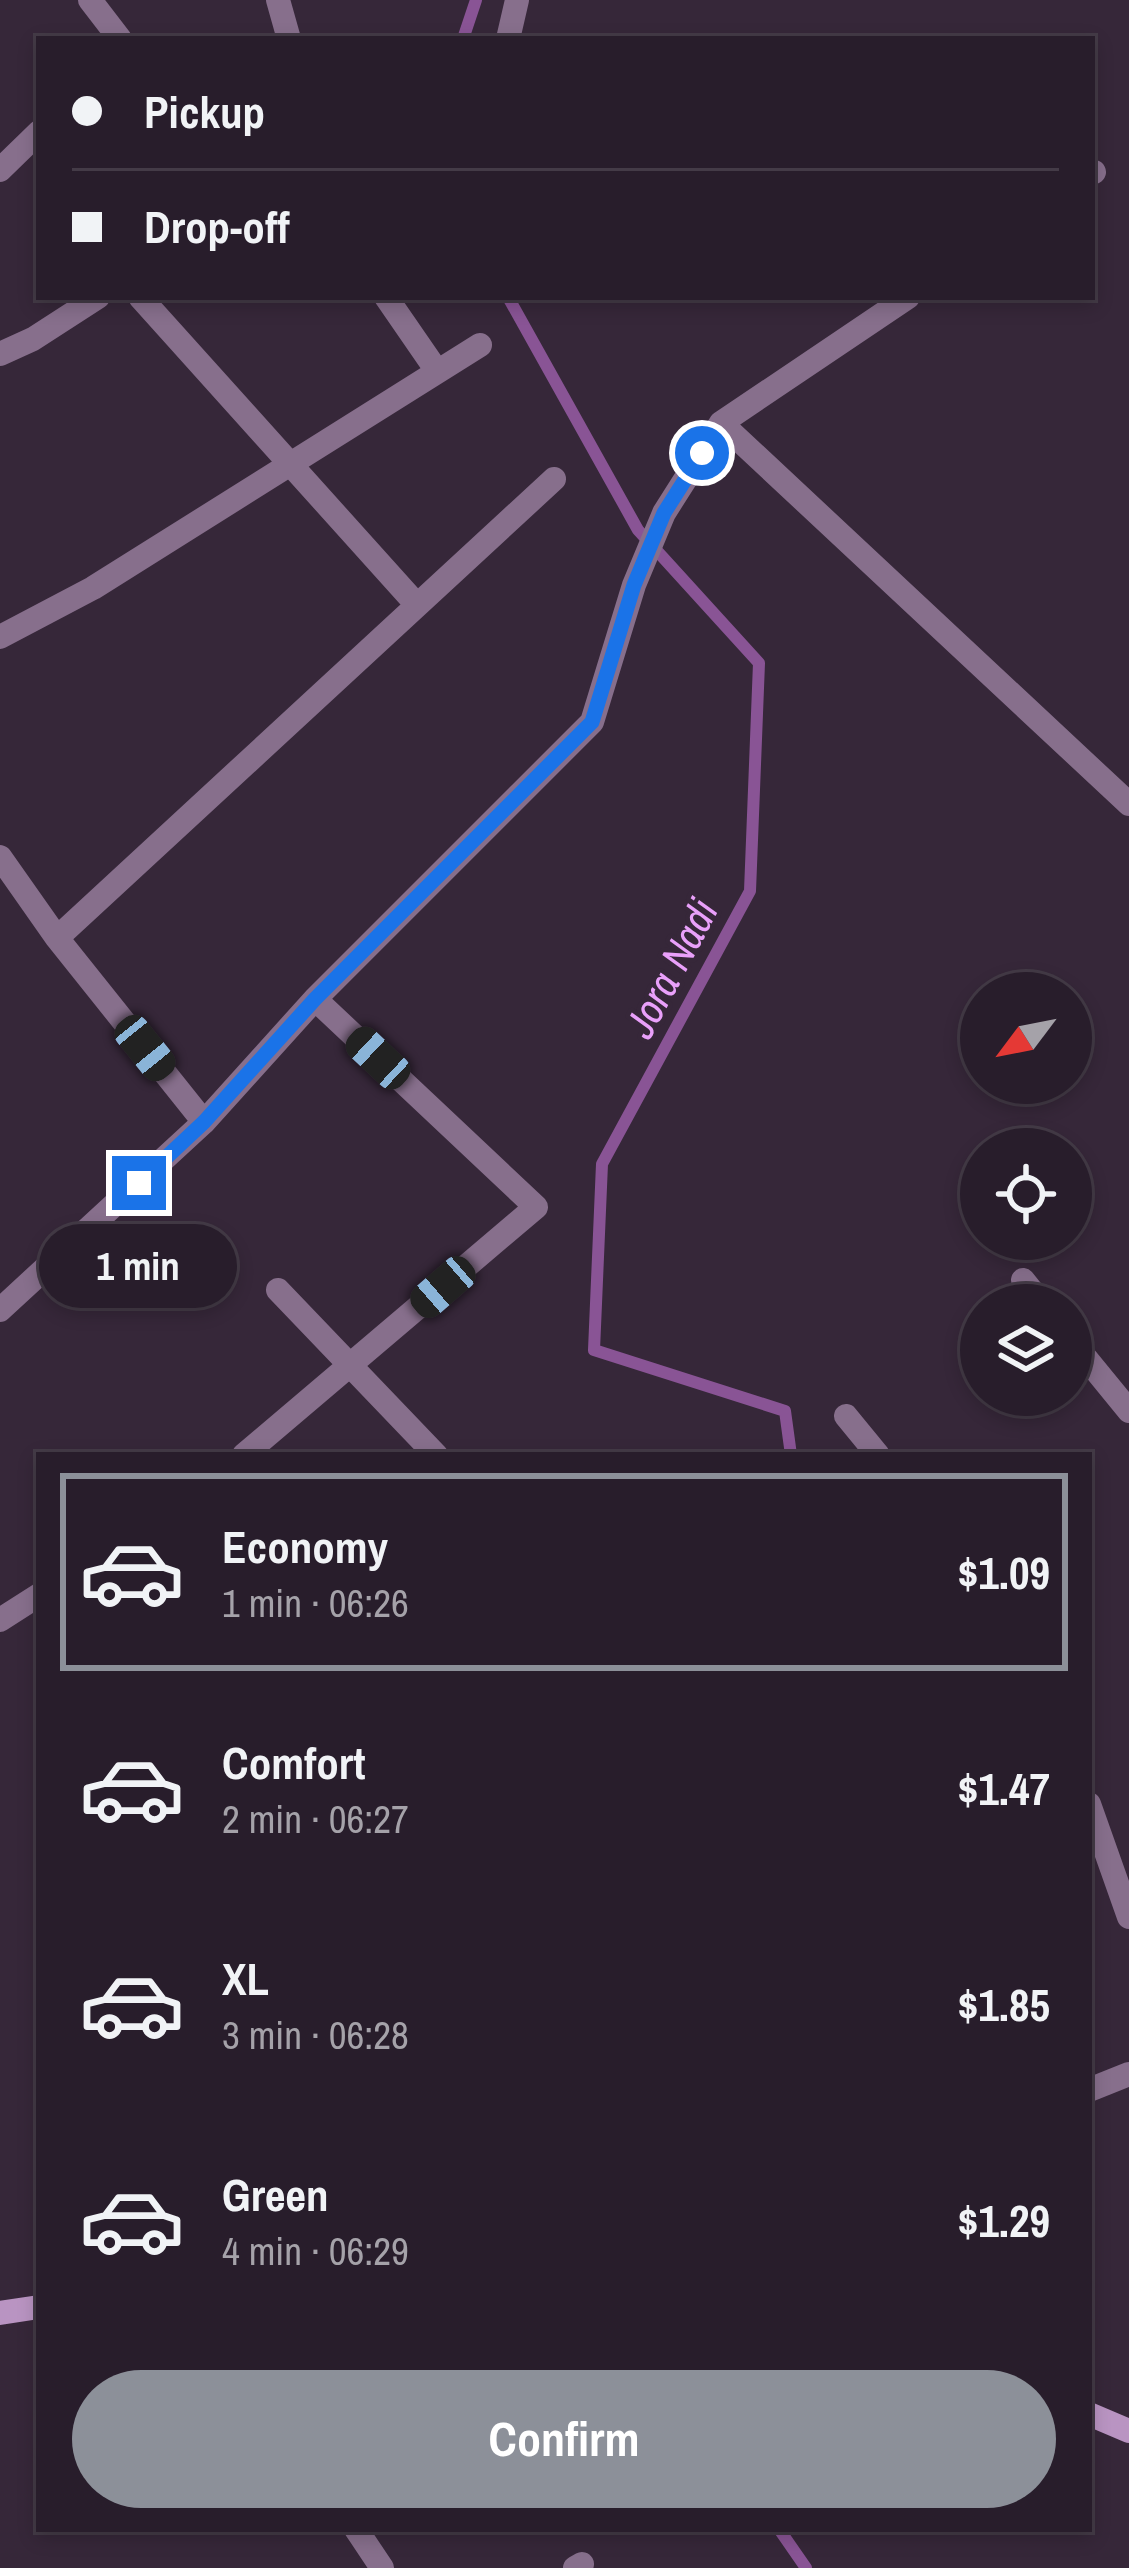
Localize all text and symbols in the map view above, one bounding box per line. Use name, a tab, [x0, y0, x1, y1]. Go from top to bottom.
text: Pickup	[144, 81, 265, 142]
text: Drop-off	[144, 196, 290, 257]
route start	[675, 426, 729, 480]
water label: Jora Nadi	[611, 889, 731, 1048]
north arrow	[960, 972, 1092, 1104]
map controls	[960, 972, 1092, 1416]
car	[108, 1009, 182, 1087]
car	[339, 1020, 417, 1096]
button: locate	[960, 1128, 1092, 1260]
route end	[112, 1156, 166, 1210]
callout: 1 min	[40, 1225, 238, 1309]
text: 1 min	[96, 1240, 180, 1292]
car	[404, 1250, 482, 1324]
button: layers	[960, 1284, 1092, 1416]
text: Economy	[222, 1516, 388, 1577]
icon: car	[78, 1518, 186, 1626]
text: $1.09	[958, 1542, 1050, 1603]
text: 1 min · 06:26	[222, 1577, 409, 1629]
text: Comfort	[222, 1732, 365, 1793]
icon: car	[78, 1734, 186, 1842]
text: $1.47	[958, 1758, 1050, 1819]
text: 2 min · 06:27	[222, 1793, 409, 1845]
text: XL	[222, 1948, 269, 2009]
icon: car	[78, 1950, 186, 2058]
text: $1.85	[958, 1974, 1050, 2035]
text: 3 min · 06:28	[222, 2009, 409, 2061]
text: Green	[222, 2164, 329, 2225]
icon: car	[78, 2166, 186, 2274]
text: $1.29	[958, 2190, 1050, 2251]
text: 4 min · 06:29	[222, 2225, 409, 2277]
button: Confirm	[72, 2370, 1056, 2508]

